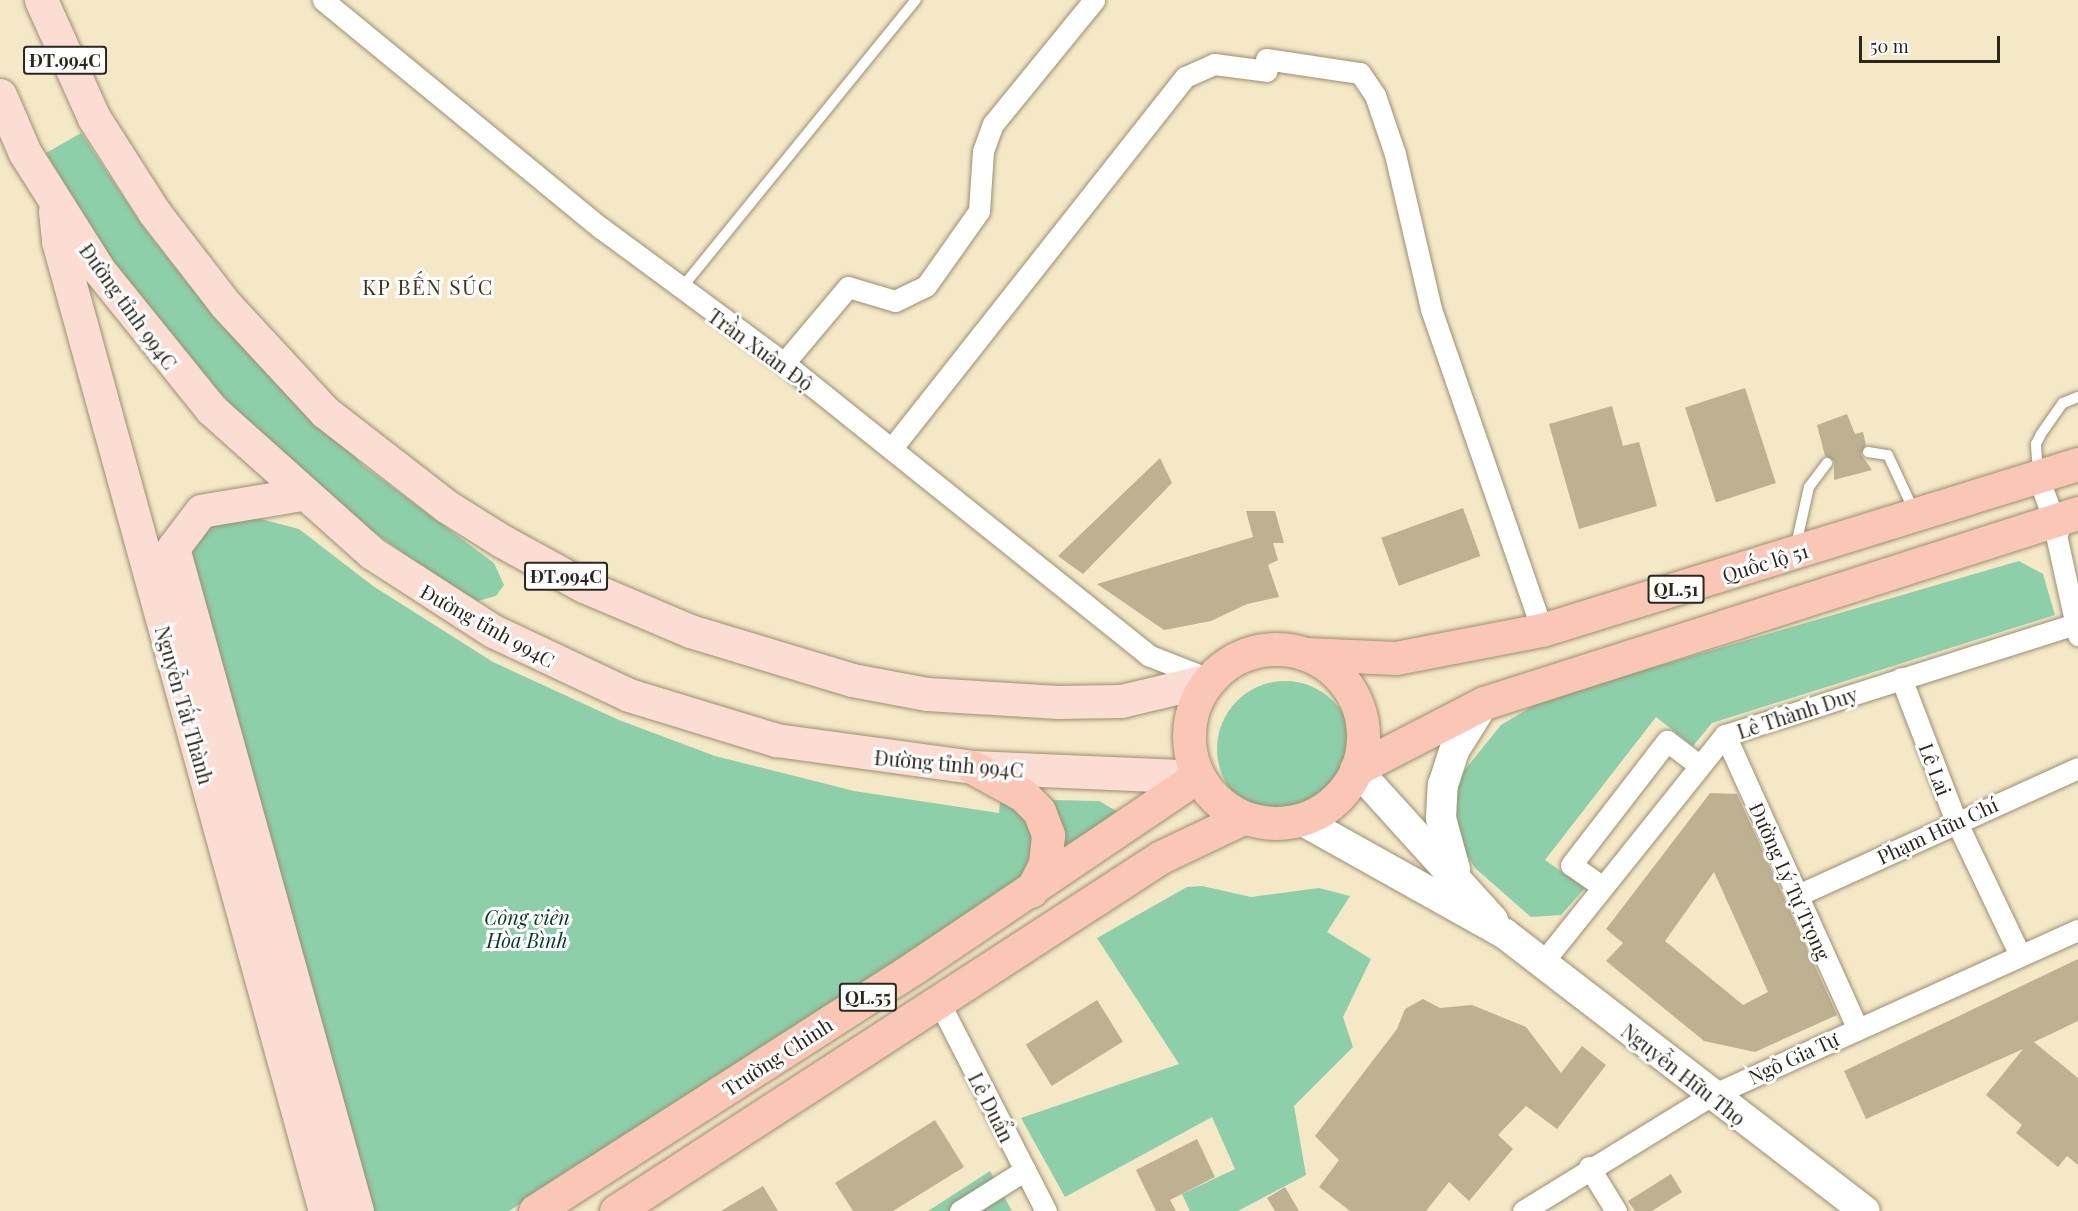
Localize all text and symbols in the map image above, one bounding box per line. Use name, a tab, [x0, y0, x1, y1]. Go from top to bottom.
scale bar	[1862, 24, 2003, 62]
text: 50 m	[1870, 34, 1909, 58]
road number: ĐT.994C	[23, 45, 107, 75]
street label: Đường tỉnh 994C	[75, 238, 183, 374]
district label: KP BẾN SÚC	[362, 273, 494, 299]
street label: Trần Xuân Độ	[704, 303, 818, 395]
street label: Quốc lộ 51	[1719, 537, 1811, 587]
road number: ĐT.994C	[524, 561, 608, 591]
road number: QL.51	[1648, 574, 1704, 604]
street label: Đường tỉnh 994C	[417, 578, 559, 672]
street label: Nguyễn Tất Thành	[151, 622, 219, 788]
street label: Lê Thành Duy	[1734, 681, 1860, 743]
street label: Lê Lai	[1915, 739, 1957, 799]
street label: Đường tỉnh 994C	[873, 745, 1025, 781]
street label: Phạm Hữu Chí	[1873, 792, 2001, 868]
street label: Đường Lý Tự Trọng	[1745, 798, 1837, 964]
park label: Công viên Hòa Bình	[484, 904, 570, 951]
road number: QL.55	[838, 982, 898, 1012]
street label: Trường Chinh	[718, 1012, 836, 1100]
street label: Nguyễn Hữu Thọ	[1617, 1018, 1751, 1130]
street label: Ngô Gia Tự	[1744, 1026, 1842, 1088]
street label: Lê Duẩn	[964, 1068, 1020, 1146]

